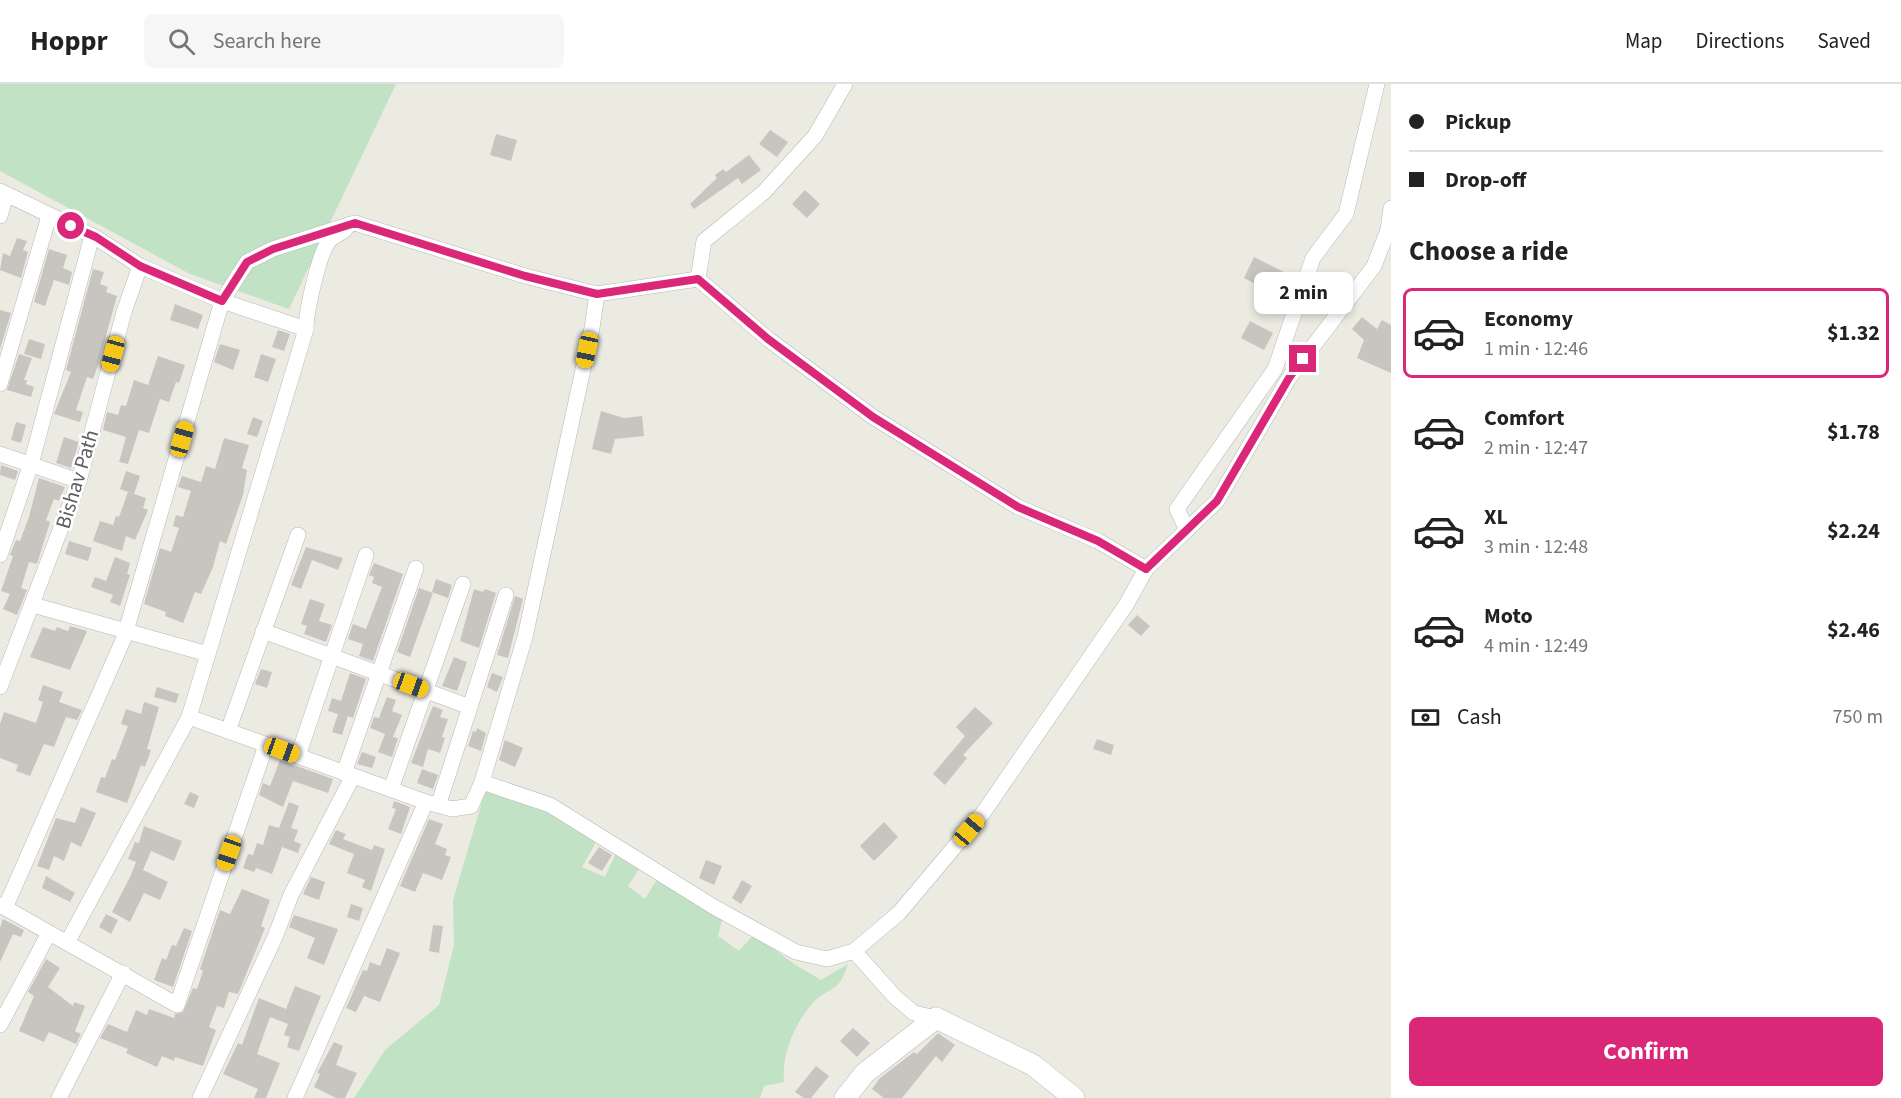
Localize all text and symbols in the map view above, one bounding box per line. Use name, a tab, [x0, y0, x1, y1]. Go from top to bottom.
search box	[144, 14, 564, 68]
text: Hoppr	[30, 21, 108, 61]
icon: search	[165, 25, 198, 58]
text: Search here	[213, 25, 321, 57]
text: Map	[1625, 26, 1663, 56]
text: Directions	[1696, 26, 1784, 56]
text: Saved	[1817, 26, 1871, 56]
text: Pickup	[1445, 106, 1511, 138]
text: Drop-off	[1445, 164, 1526, 196]
route start	[57, 212, 84, 239]
text: Choose a ride	[1409, 232, 1569, 271]
callout: 2 min	[1254, 272, 1352, 314]
text: 2 min	[1279, 279, 1328, 307]
text: Economy	[1484, 303, 1573, 335]
icon: car	[1412, 306, 1466, 360]
text: $1.32	[1827, 317, 1880, 349]
car	[574, 331, 600, 369]
car	[100, 334, 126, 374]
text: 1 min · 12:46	[1484, 335, 1588, 363]
route end	[1289, 345, 1316, 372]
text: Comfort	[1484, 402, 1565, 434]
icon: car	[1412, 405, 1466, 459]
text: $1.78	[1827, 416, 1880, 448]
car	[168, 419, 196, 459]
street label: Bishav Path	[48, 426, 106, 532]
text: 2 min · 12:47	[1484, 434, 1588, 462]
text: XL	[1484, 501, 1508, 533]
icon: car	[1412, 504, 1466, 558]
text: $2.24	[1827, 515, 1880, 547]
text: 3 min · 12:48	[1484, 533, 1588, 561]
text: Moto	[1484, 600, 1533, 632]
icon: car	[1412, 603, 1466, 657]
text: $2.46	[1827, 614, 1880, 646]
text: 4 min · 12:49	[1484, 632, 1588, 660]
car	[391, 670, 431, 700]
icon: cash	[1409, 701, 1442, 734]
text: Cash	[1457, 701, 1502, 733]
text: 750 m	[1833, 703, 1883, 731]
car	[262, 735, 302, 765]
car	[951, 810, 987, 850]
car	[215, 833, 243, 873]
button: Confirm	[1409, 1017, 1883, 1086]

